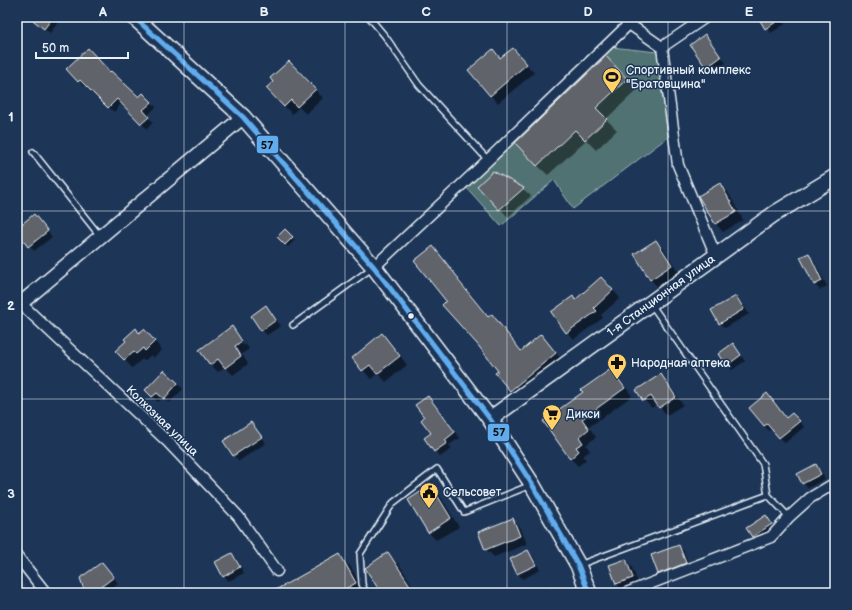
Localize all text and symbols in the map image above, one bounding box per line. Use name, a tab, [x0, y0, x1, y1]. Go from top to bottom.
text: A	[98, 4, 107, 20]
text: B	[259, 4, 269, 20]
text: C	[421, 4, 431, 20]
text: D	[583, 4, 593, 20]
text: E	[745, 4, 754, 20]
scale bar	[36, 34, 128, 60]
text: 50 m	[42, 41, 69, 56]
place label: Спортивный комплекс "Братовщина"	[626, 63, 751, 92]
sports icon: Спортивный комплекс "Братовщина"	[601, 66, 623, 94]
text: 1	[8, 109, 14, 125]
line badge: 57	[256, 135, 279, 154]
text: 57	[261, 139, 273, 152]
street label: 1-я Станционная улица	[604, 252, 718, 340]
text: 2	[7, 298, 15, 314]
unlabelled marker	[406, 311, 416, 321]
pharmacy icon: Народная аптека	[606, 352, 628, 380]
place label: Народная аптека	[631, 356, 730, 371]
street label: Колхозная улица	[123, 383, 201, 459]
supermarket icon: Дикси	[541, 403, 563, 431]
place label: Дикси	[566, 407, 600, 422]
line badge: 57	[487, 423, 510, 442]
text: 57	[493, 426, 505, 439]
public building icon: Сельсовет	[418, 481, 440, 509]
place label: Сельсовет	[443, 485, 502, 500]
text: 3	[7, 486, 15, 502]

